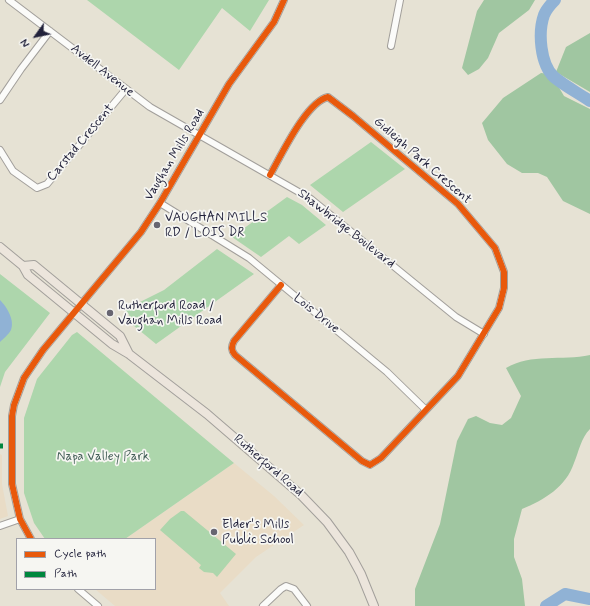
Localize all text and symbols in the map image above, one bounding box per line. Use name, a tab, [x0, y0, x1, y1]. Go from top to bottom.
north arrow	[16, 16, 56, 56]
text: N	[18, 36, 34, 49]
street label: Avdell Avenue	[67, 41, 137, 101]
street label: Carstad Crescent	[44, 101, 118, 185]
street label: Vaughan Mills Road	[141, 106, 209, 204]
street label: Gidleigh Park Crescent	[370, 114, 474, 208]
street label: Shawbridge Boulevard	[294, 186, 398, 272]
place label: VAUGHAN MILLS RD / LOIS DR	[165, 210, 267, 241]
marker: VAUGHAN MILLS RD / LOIS DR	[152, 220, 162, 230]
street label: Lois Drive	[290, 291, 342, 337]
place label: Rutherford Road / Vaughan Mills Road	[118, 298, 222, 329]
marker: Rutherford Road / Vaughan Mills Road	[105, 308, 115, 318]
street label: Rutherford Road	[230, 432, 306, 500]
park label: Napa Valley Park	[57, 449, 149, 465]
place label: Elder's Mills Public School	[222, 517, 294, 548]
marker: Elder's Mills Public School	[209, 527, 219, 537]
legend	[16, 538, 156, 590]
text: Cycle path	[54, 546, 106, 562]
text: Path	[54, 566, 77, 582]

